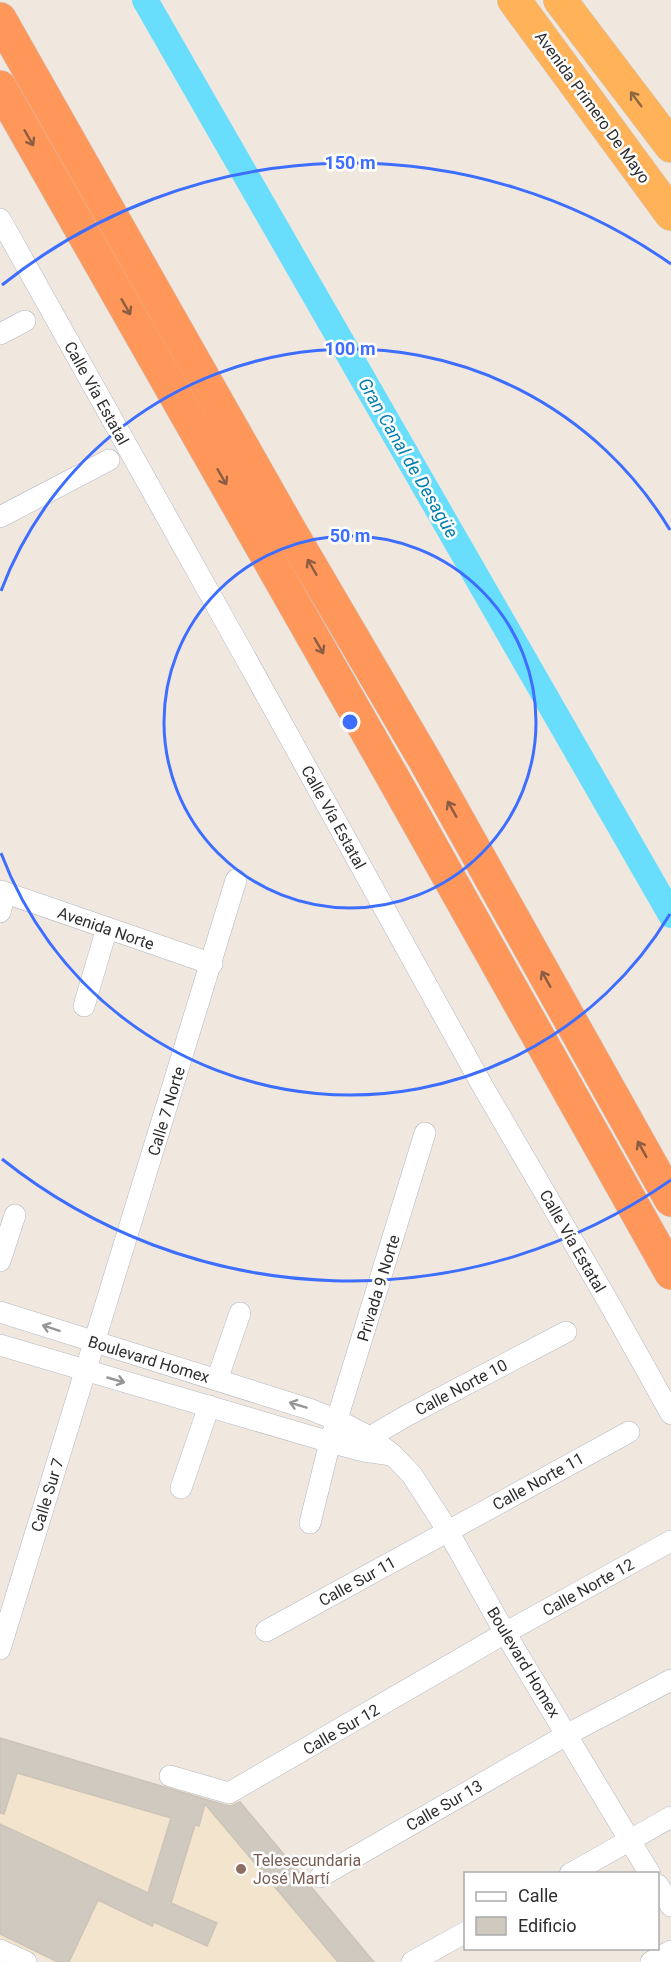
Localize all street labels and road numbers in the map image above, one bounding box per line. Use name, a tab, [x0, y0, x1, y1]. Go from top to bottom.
street label: Avenida Primero De Mayo	[531, 28, 654, 187]
street label: Calle Vía Estatal	[60, 338, 133, 448]
street label: Calle Vía Estatal	[297, 762, 370, 872]
street label: Avenida Norte	[55, 903, 157, 954]
street label: Calle 7 Norte	[144, 1064, 189, 1158]
street label: Calle Vía Estatal	[536, 1187, 610, 1296]
street label: Privada 9 Norte	[353, 1233, 404, 1344]
street label: Boulevard Homex	[86, 1332, 212, 1387]
street label: Calle Norte 10	[412, 1355, 510, 1420]
street label: Calle Norte 11	[489, 1449, 587, 1514]
street label: Calle Sur 7	[27, 1456, 68, 1534]
street label: Calle Sur 11	[315, 1553, 399, 1610]
street label: Calle Norte 12	[539, 1555, 637, 1620]
street label: Boulevard Homex	[483, 1603, 564, 1721]
street label: Calle Sur 12	[300, 1700, 383, 1759]
street label: Calle Sur 13	[403, 1776, 486, 1835]

